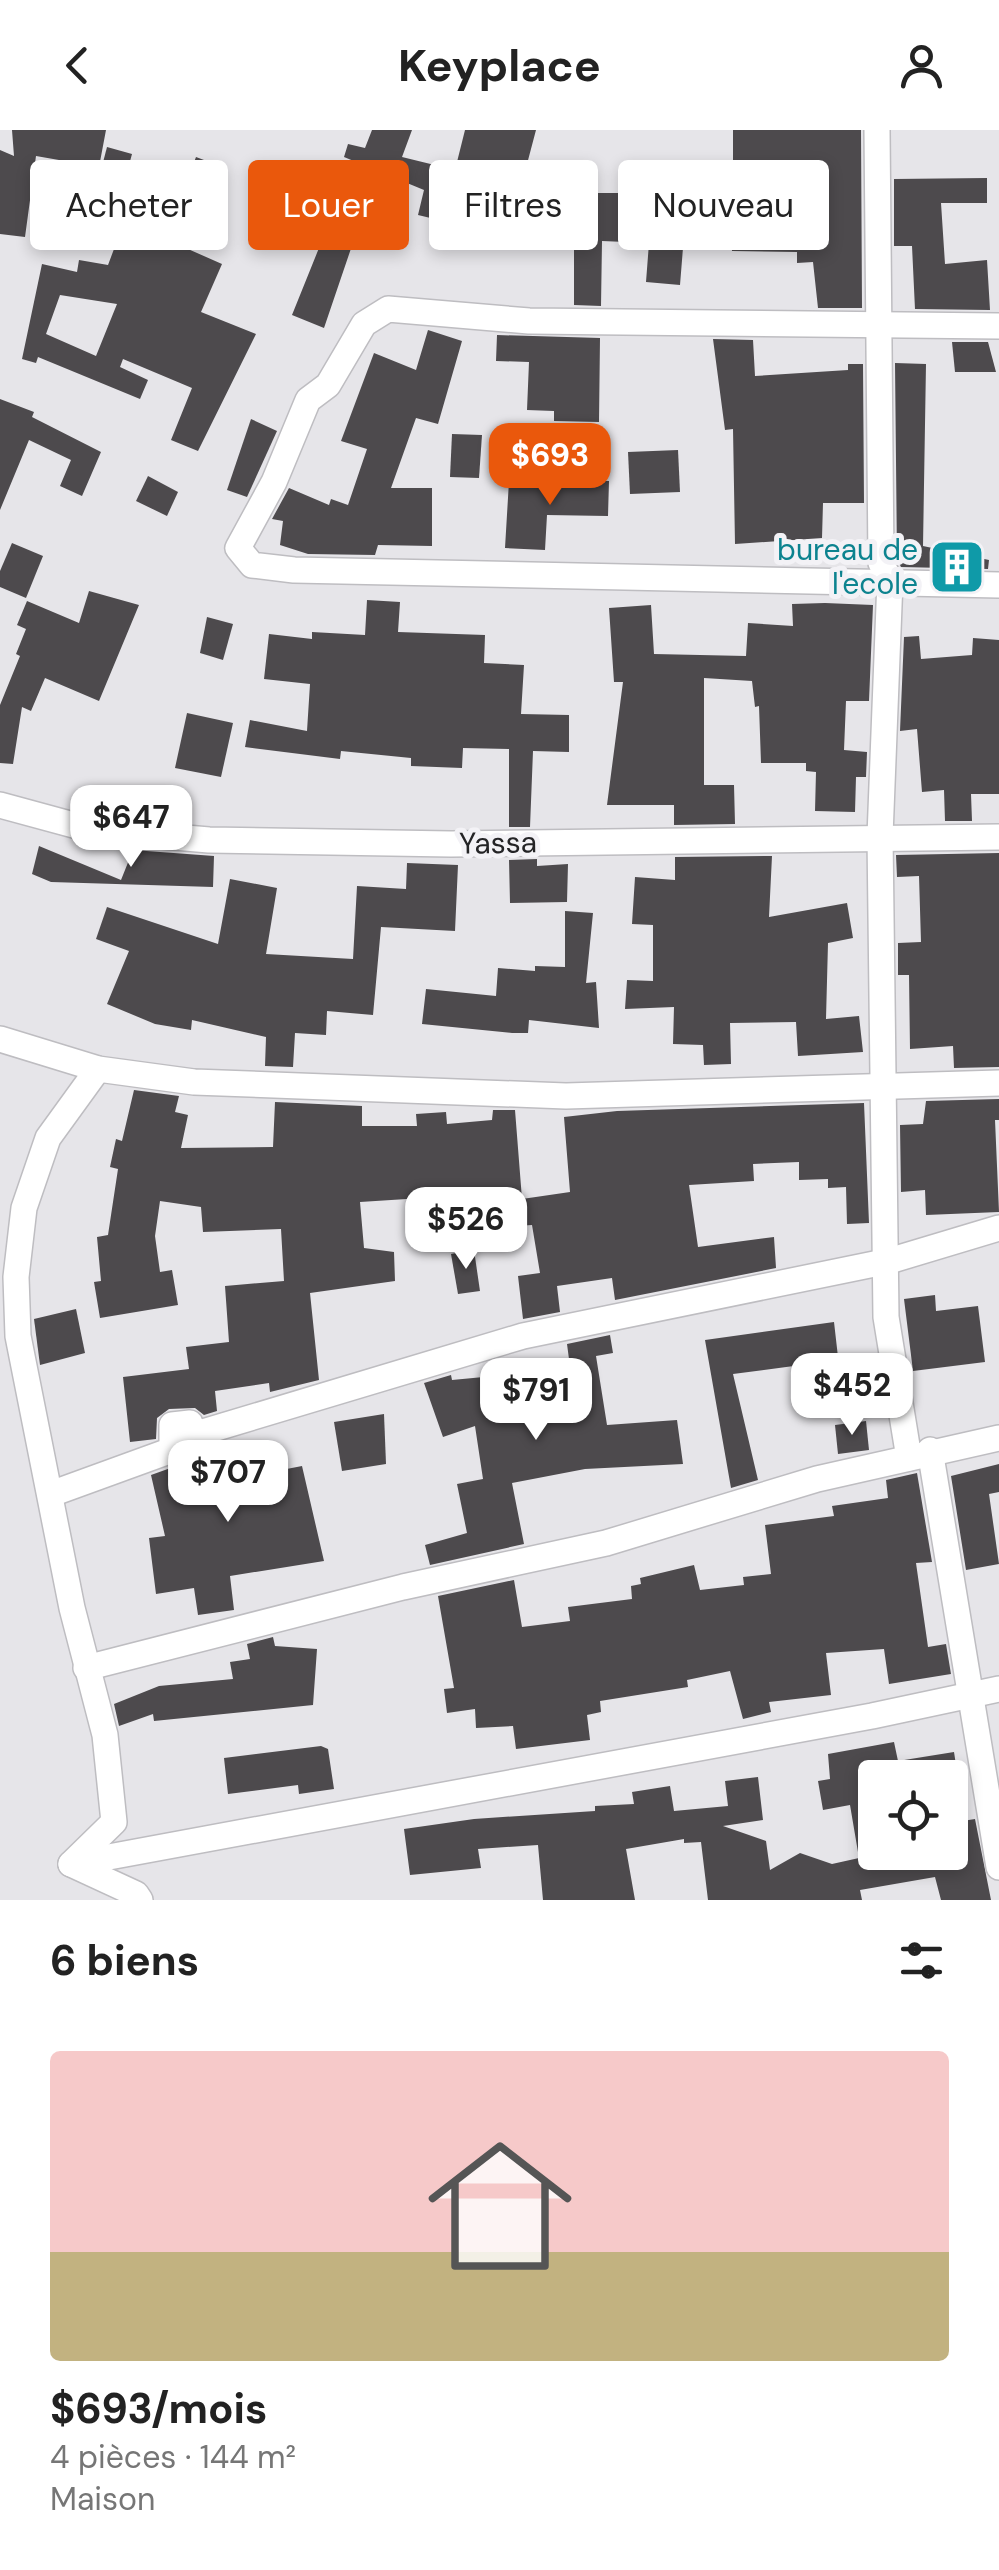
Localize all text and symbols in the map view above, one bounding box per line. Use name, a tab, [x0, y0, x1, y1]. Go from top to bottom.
text: Keyplace	[398, 36, 601, 95]
icon: back	[50, 38, 105, 93]
icon: person	[894, 38, 949, 93]
chip: Acheter	[30, 160, 228, 250]
chip: Louer	[248, 160, 409, 250]
chip: Filtres	[429, 160, 598, 250]
chip: Nouveau	[618, 160, 829, 250]
pin: $693	[491, 423, 609, 508]
text: $693	[511, 434, 589, 476]
place label: bureau de l'ecole	[777, 530, 918, 603]
building icon: bureau de l'ecole	[927, 537, 987, 597]
pin: $647	[72, 785, 190, 870]
text: $647	[92, 796, 170, 838]
street label: Yassa	[459, 822, 537, 863]
pin: $526	[407, 1187, 525, 1272]
text: $526	[427, 1198, 505, 1240]
pin: $452	[793, 1353, 911, 1438]
pin: $791	[477, 1358, 595, 1443]
text: $452	[813, 1364, 891, 1406]
text: $791	[502, 1369, 570, 1411]
pin: $707	[169, 1440, 287, 1525]
text: $707	[190, 1451, 266, 1493]
map controls	[858, 1760, 968, 1870]
button: locate	[858, 1760, 968, 1870]
text: 6 biens	[50, 1933, 199, 1988]
icon: filters	[894, 1933, 949, 1988]
icon: home	[410, 2116, 590, 2296]
text: $693/mois	[50, 2381, 267, 2436]
text: 4 pièces · 144 m²	[50, 2436, 296, 2478]
text: Maison	[50, 2478, 155, 2520]

